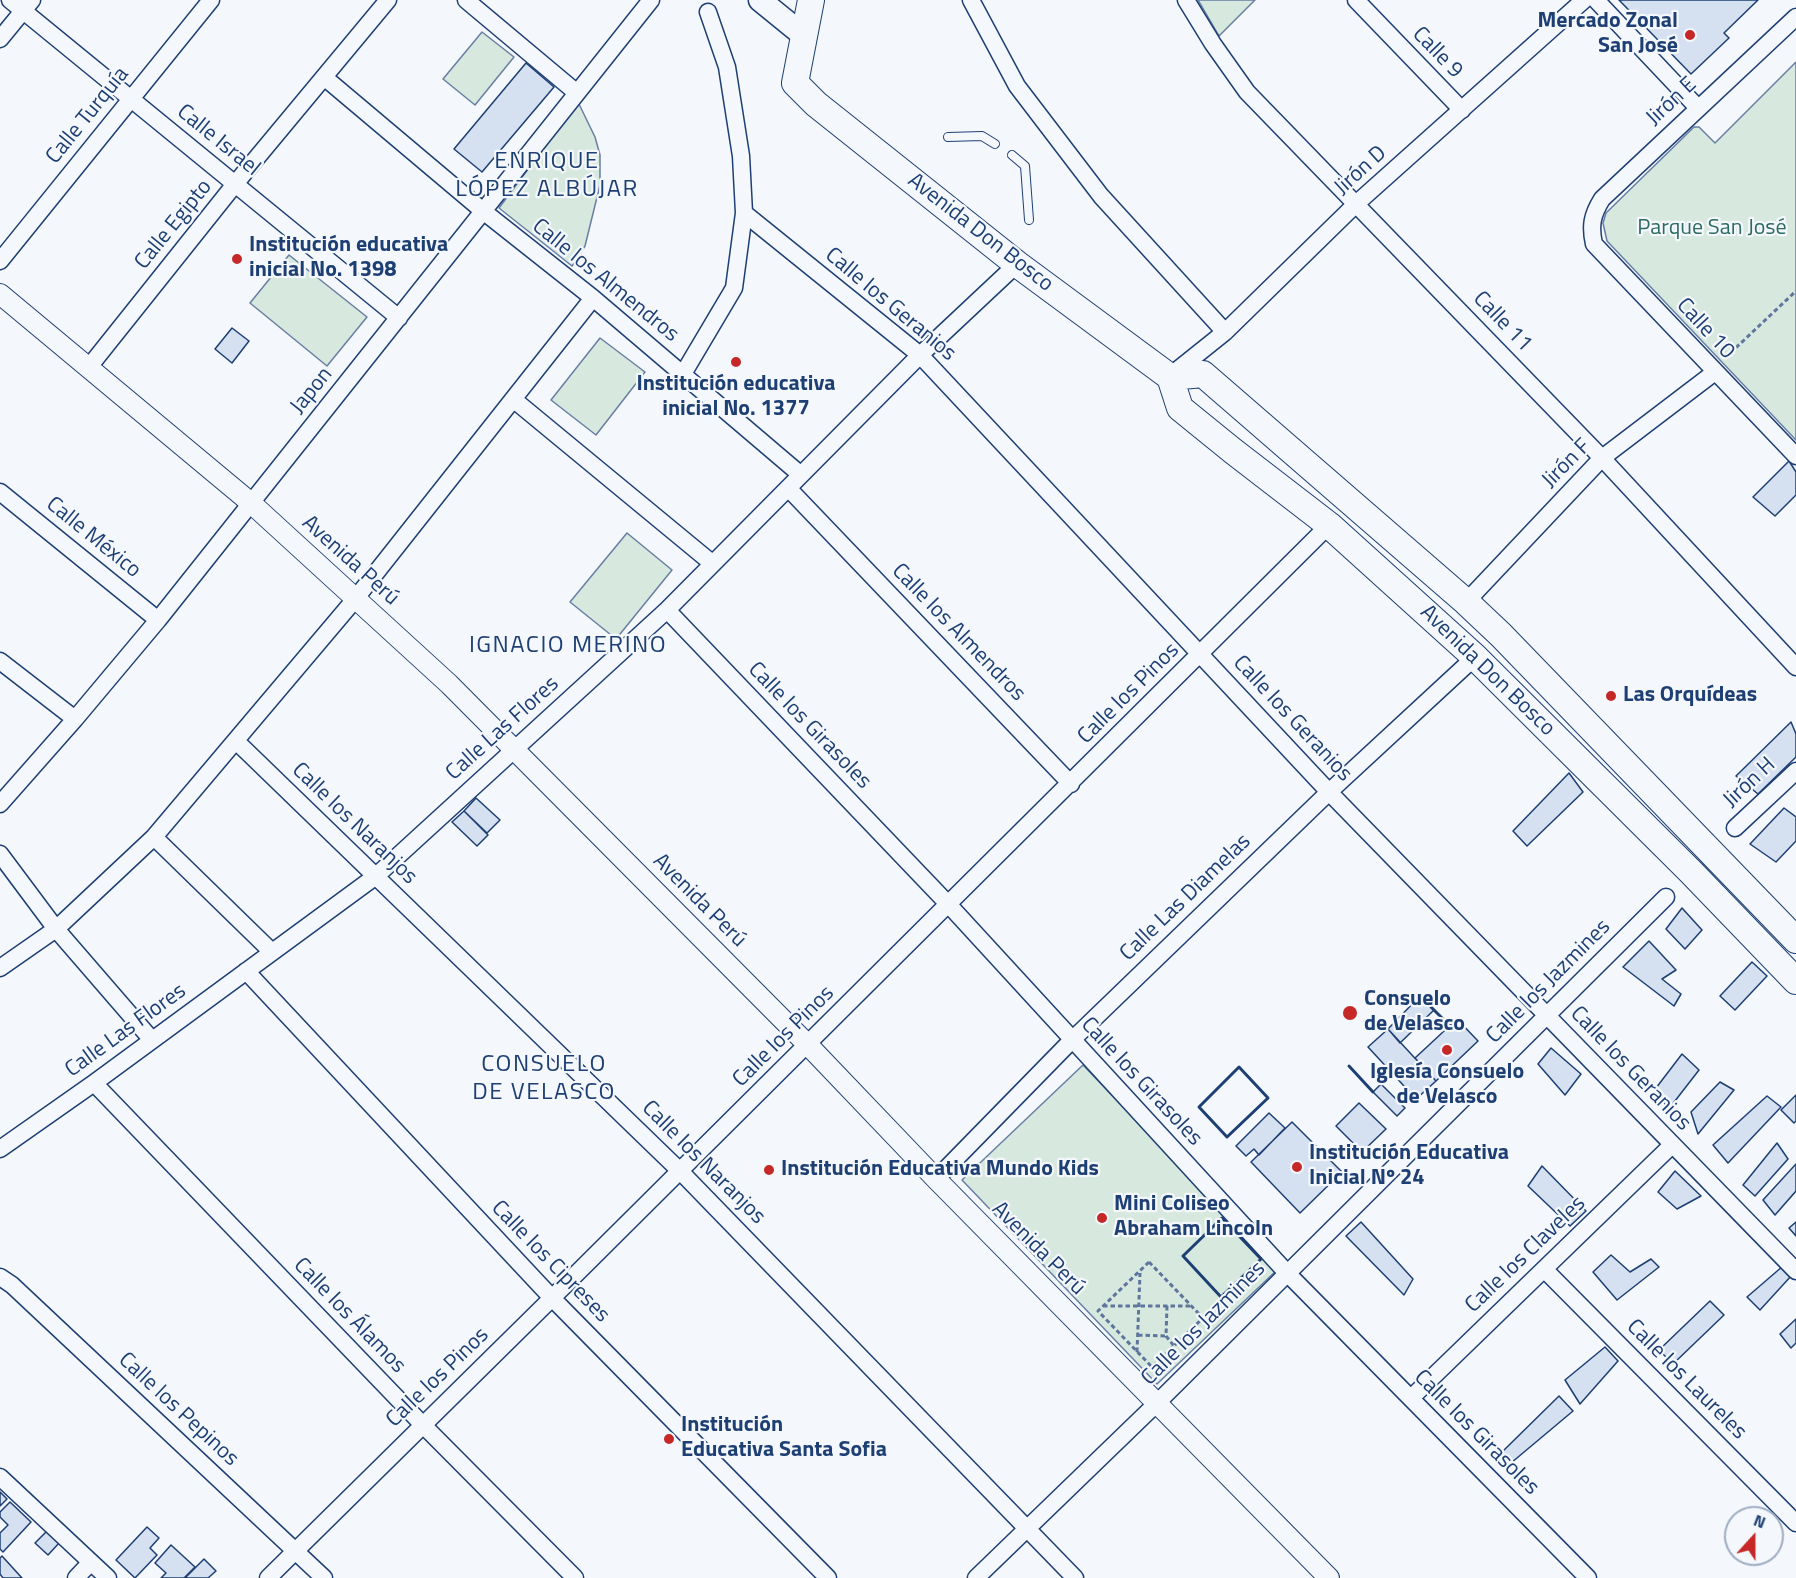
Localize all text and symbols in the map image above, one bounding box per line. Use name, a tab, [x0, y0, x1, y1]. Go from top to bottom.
place label: Mercado Zonal San José	[1538, 9, 1678, 60]
street label: Calle 9	[1406, 22, 1468, 84]
marker: Mercado Zonal San José	[1683, 28, 1697, 42]
street label: Calle Turquía	[41, 62, 135, 170]
street label: Jirón E	[1641, 72, 1703, 132]
street label: Calle Israel	[171, 99, 265, 183]
street label: Jirón D	[1329, 141, 1393, 201]
district label: ENRIQUE LÓPEZ ALBÚJAR	[455, 148, 639, 204]
street label: Avenida Don Bosco	[902, 168, 1058, 298]
street label: Calle Egipto	[130, 175, 218, 275]
street label: Calle los Almendros	[526, 214, 684, 348]
park label: Parque San José	[1637, 216, 1787, 242]
place label: Institución educativa inicial No. 1398	[249, 233, 448, 284]
street label: Calle los Geranios	[819, 243, 961, 367]
marker: Institución educativa inicial No. 1398	[230, 252, 244, 266]
street label: Calle 11	[1467, 286, 1537, 358]
street label: Calle 10	[1670, 293, 1740, 365]
marker: Institución educativa inicial No. 1377	[729, 355, 743, 369]
street label: Japon	[285, 362, 339, 420]
place label: Institución educativa inicial No. 1377	[636, 372, 836, 424]
street label: Jirón F	[1537, 434, 1597, 494]
street label: Calle México	[40, 492, 146, 584]
street label: Avenida Perú	[296, 510, 404, 612]
street label: Calle los Almendros	[886, 559, 1030, 707]
street label: Avenida Don Bosco	[1414, 600, 1560, 742]
district label: IGNACIO MERINO	[469, 632, 667, 660]
street label: Calle los Pinos	[1073, 638, 1185, 750]
street label: Calle los Geranios	[1227, 651, 1357, 787]
street label: Calle los Girasoles	[742, 657, 876, 795]
street label: Calle Las Flores	[441, 671, 565, 787]
place label: Las Orquídeas	[1623, 683, 1757, 709]
marker: Las Orquídeas	[1604, 689, 1618, 703]
street label: Jirón H	[1718, 752, 1782, 814]
street label: Calle los Naranjos	[286, 758, 422, 890]
street label: Calle Las Diamelas	[1115, 829, 1257, 967]
street label: Avenida Perú	[647, 849, 751, 953]
street label: Calle los Jazmines	[1481, 914, 1617, 1050]
street label: Calle Las Flores	[61, 978, 191, 1084]
street label: Calle los Pinos	[728, 981, 840, 1093]
place label: Consuelo de Velasco	[1364, 987, 1465, 1038]
street label: Calle los Geranios	[1564, 1001, 1696, 1137]
marker: Consuelo de Velasco	[1341, 1004, 1359, 1022]
street label: Calle los Girasoles	[1075, 1012, 1207, 1152]
marker: Iglesía Consuelo de Velasco	[1440, 1043, 1454, 1057]
district label: CONSUELO DE VELASCO	[472, 1051, 616, 1107]
place label: Iglesía Consuelo de Velasco	[1370, 1060, 1524, 1112]
street label: Calle los Naranjos	[636, 1096, 770, 1230]
place label: Institución Educativa Inicial Nº 24	[1309, 1141, 1509, 1192]
place label: Institución Educativa Mundo Kids	[781, 1157, 1099, 1183]
marker: Institución Educativa Inicial Nº 24	[1290, 1160, 1304, 1174]
marker: Institución Educativa Mundo Kids	[762, 1163, 776, 1177]
street label: Calle los Claveles	[1460, 1191, 1592, 1319]
place label: Mini Coliseo Abraham Lincoln	[1114, 1192, 1273, 1244]
street label: Calle los Cipreses	[485, 1196, 615, 1328]
street label: Avenida Perú	[986, 1197, 1090, 1301]
marker: Mini Coliseo Abraham Lincoln	[1095, 1211, 1109, 1225]
street label: Calle los Álamos	[287, 1253, 411, 1379]
street label: Calle los Jazmines	[1136, 1256, 1272, 1392]
street label: Calle los Laureles	[1620, 1314, 1752, 1446]
street label: Calle los Pinos	[381, 1323, 495, 1433]
street label: Calle los Pepinos	[112, 1347, 244, 1473]
street label: Calle los Girasoles	[1408, 1365, 1544, 1501]
place label: Institución Educativa Santa Sofia	[681, 1413, 887, 1464]
marker: Institución Educativa Santa Sofia	[662, 1432, 676, 1446]
north arrow	[1724, 1506, 1784, 1566]
text: N	[1750, 1508, 1769, 1534]

